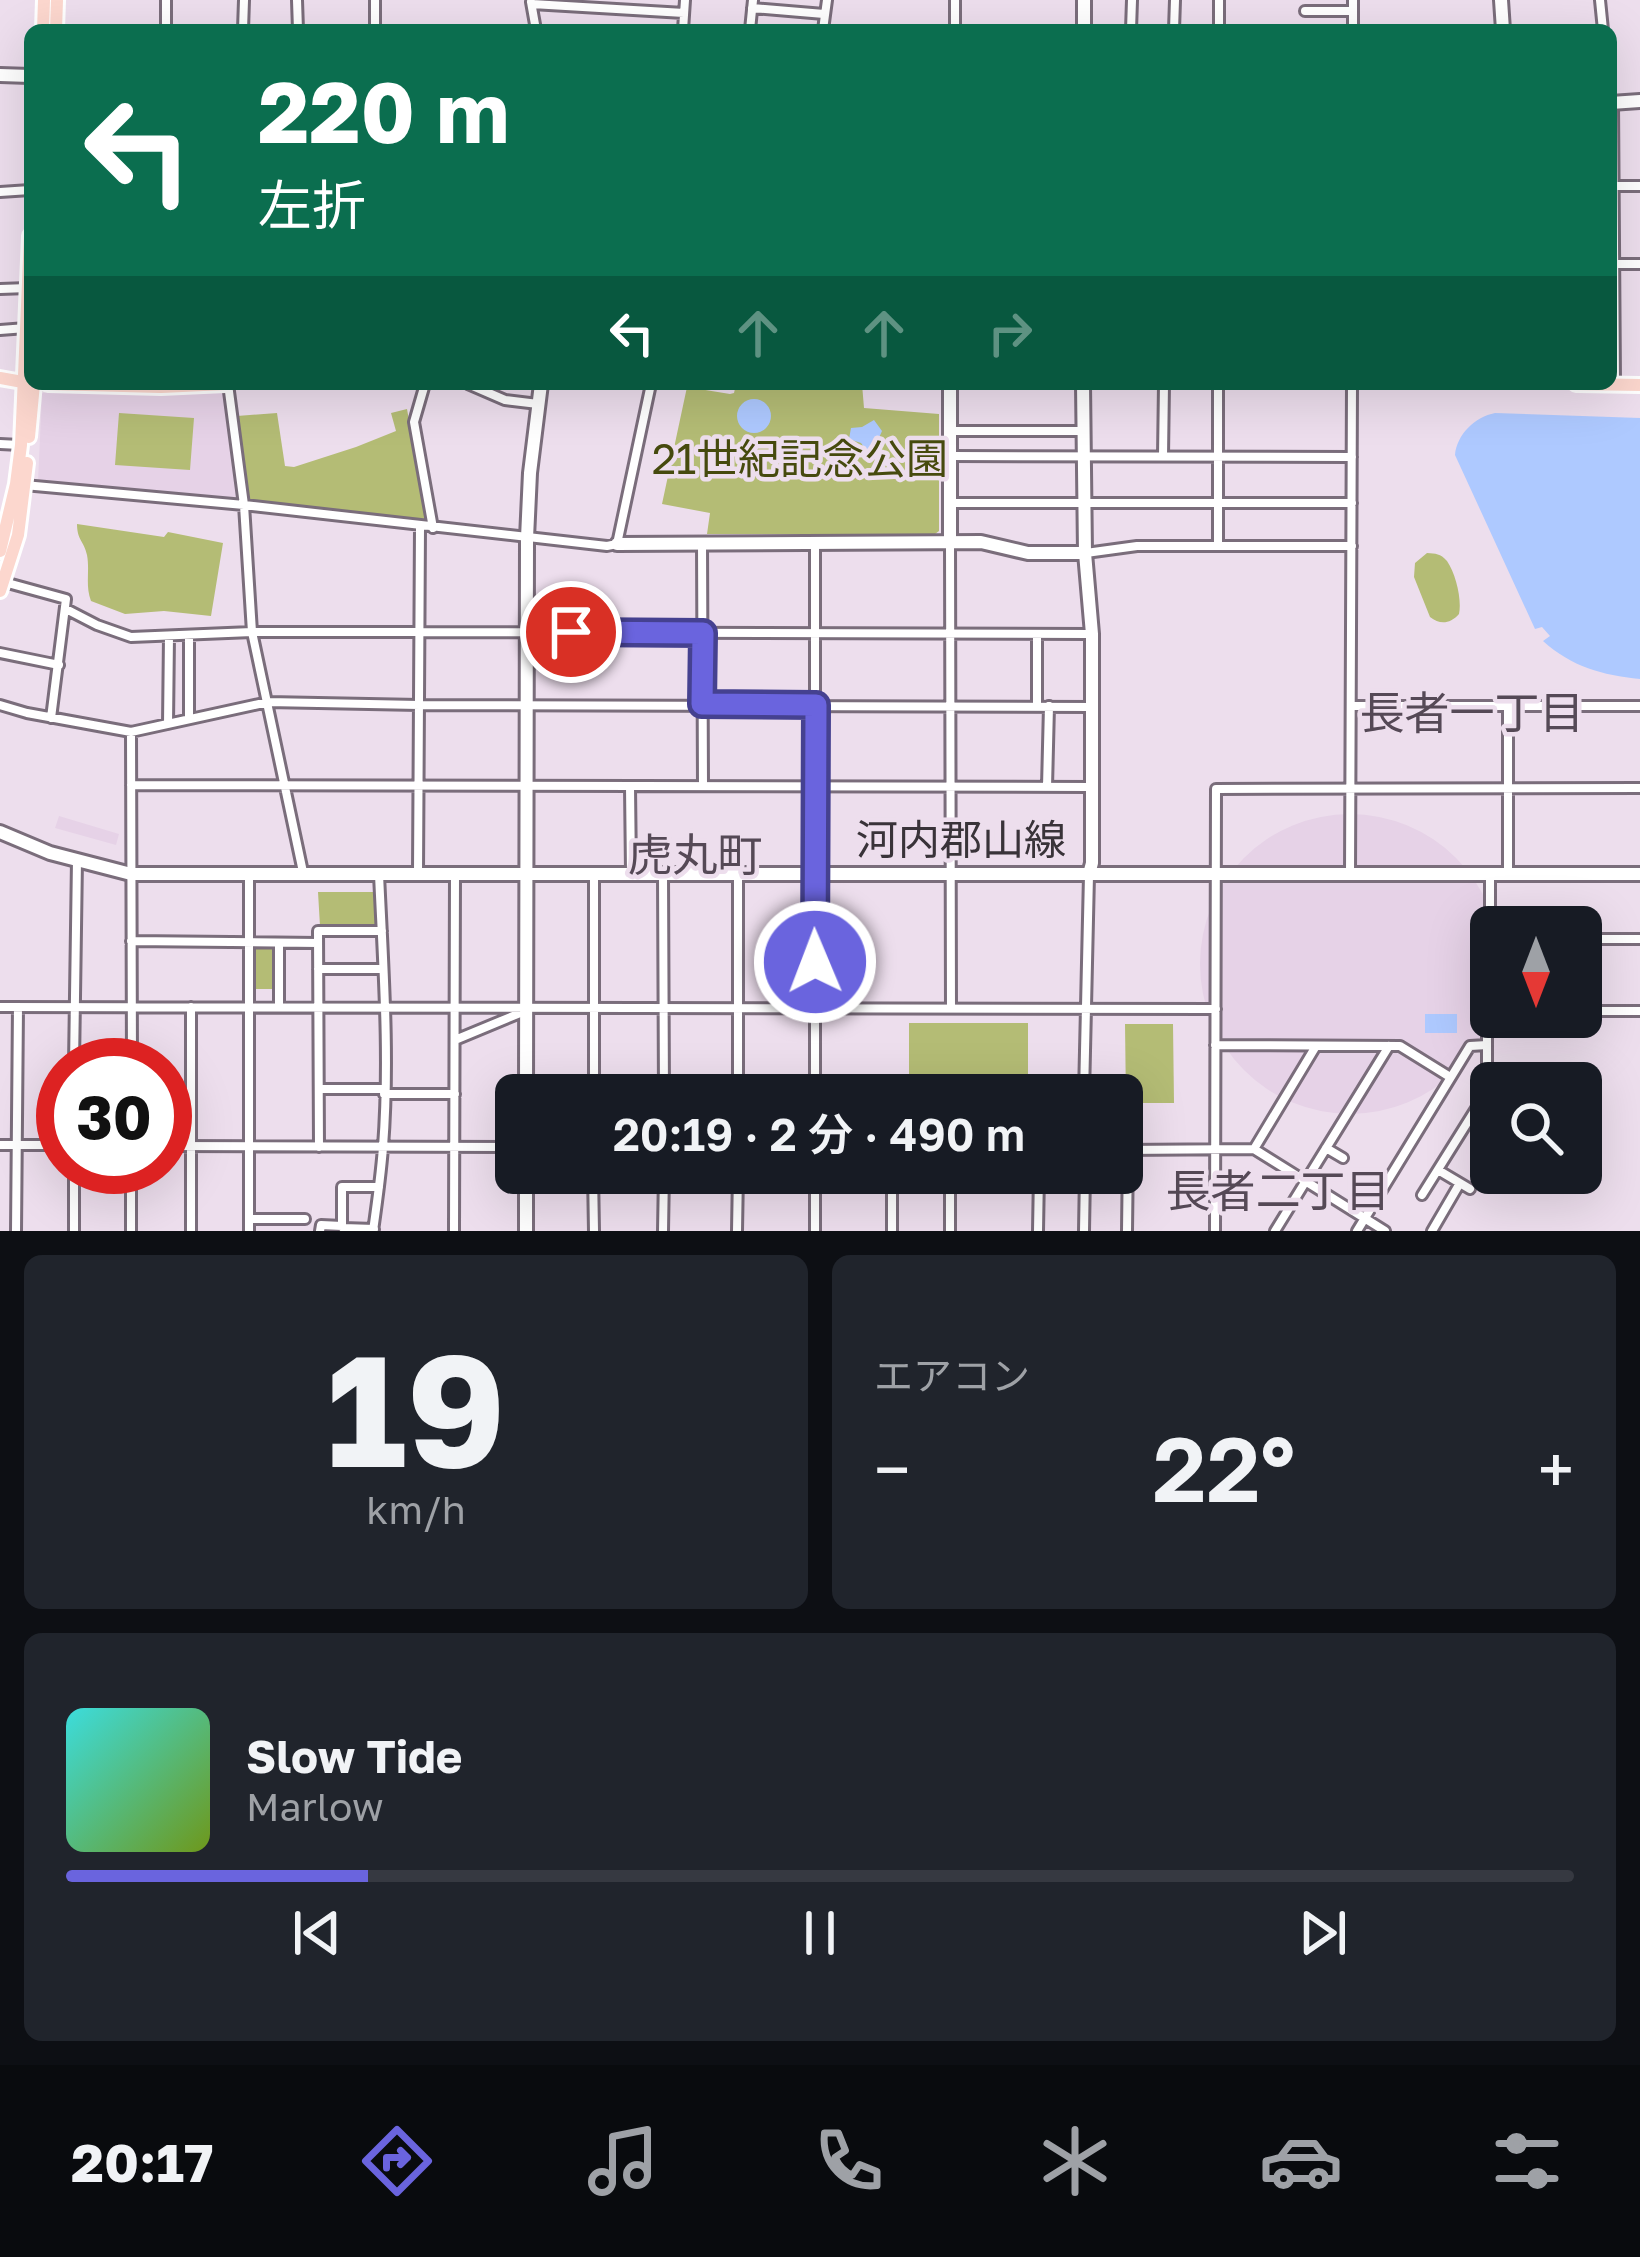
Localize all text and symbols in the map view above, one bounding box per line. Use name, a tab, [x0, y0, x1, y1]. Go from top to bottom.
text: 220 m	[258, 61, 510, 161]
icon: left	[60, 72, 216, 228]
text: 左折	[258, 172, 366, 237]
icon: left	[599, 300, 665, 366]
icon: ahead	[725, 300, 791, 366]
icon: ahead	[851, 300, 917, 366]
icon: right	[977, 300, 1043, 366]
park label: 21世紀記念公園	[652, 433, 948, 483]
pin	[520, 581, 622, 683]
icon: arrive	[538, 599, 604, 665]
district label: 長者一丁目	[1359, 685, 1585, 739]
street label: 河内郡山線	[856, 814, 1066, 864]
district label: 虎丸町	[627, 827, 763, 881]
position arrow	[752, 899, 878, 1025]
north arrow	[1470, 906, 1602, 1038]
map controls	[1470, 906, 1602, 1194]
speed limit sign: 30	[36, 1038, 192, 1194]
button: search	[1470, 1062, 1602, 1194]
text: 20:19 · 2 分 · 490 m	[613, 1107, 1025, 1161]
district label: 長者二丁目	[1165, 1163, 1391, 1217]
text: 19	[326, 1314, 506, 1501]
text: エアコン	[874, 1352, 1030, 1399]
text: 22°	[1153, 1414, 1295, 1522]
text: −	[874, 1429, 910, 1509]
text: +	[1538, 1429, 1574, 1509]
text: km/h	[366, 1486, 466, 1533]
text: Slow Tide	[246, 1729, 462, 1783]
text: Marlow	[246, 1783, 383, 1830]
icon: previous	[284, 1900, 350, 1966]
icon: pause	[787, 1900, 853, 1966]
icon: next	[1290, 1900, 1356, 1966]
icon: directions	[355, 2119, 439, 2203]
icon: music	[581, 2119, 665, 2203]
icon: phone	[807, 2119, 891, 2203]
icon: climate	[1033, 2119, 1117, 2203]
icon: car	[1259, 2119, 1343, 2203]
icon: filters	[1485, 2119, 1569, 2203]
text: 20:17	[71, 2129, 214, 2194]

